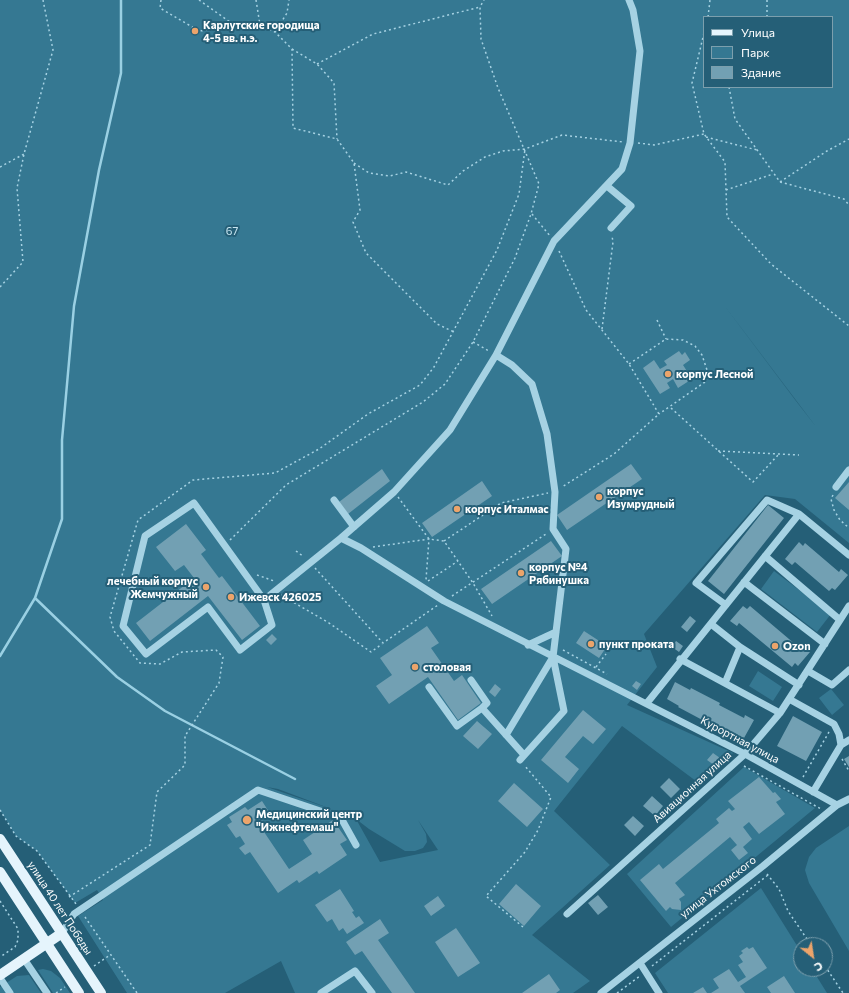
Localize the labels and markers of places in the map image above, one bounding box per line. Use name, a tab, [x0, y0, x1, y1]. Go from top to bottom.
place label: Карлутские городища 4-5 вв. н.э.	[203, 18, 320, 44]
marker: Карлутские городища 4-5 вв. н.э.	[190, 26, 200, 36]
place label: корпус Лесной	[676, 367, 753, 381]
marker: корпус Лесной	[663, 369, 673, 379]
place label: корпус Изумрудный	[607, 484, 675, 510]
marker: корпус Изумрудный	[594, 492, 604, 502]
place label: корпус Италмас	[465, 502, 549, 516]
marker: корпус Италмас	[452, 504, 462, 514]
place label: корпус №4 Рябинушка	[529, 560, 589, 586]
marker: корпус №4 Рябинушка	[516, 568, 526, 578]
place label: лечебный корпус Жемчужный	[107, 574, 198, 600]
marker: лечебный корпус Жемчужный	[201, 582, 211, 592]
place label: Ижевск 426025	[239, 590, 321, 604]
marker: Ижевск 426025	[226, 592, 236, 602]
place label: пункт проката	[599, 637, 674, 651]
marker: пункт проката	[586, 639, 596, 649]
place label: Ozon	[783, 639, 811, 653]
marker: Ozon	[770, 641, 780, 651]
place label: столовая	[423, 660, 471, 674]
marker: столовая	[410, 662, 420, 672]
place label: Медицинский центр "Ижнефтемаш"	[256, 807, 362, 833]
marker: Медицинский центр "Ижнефтемаш"	[241, 814, 253, 826]

